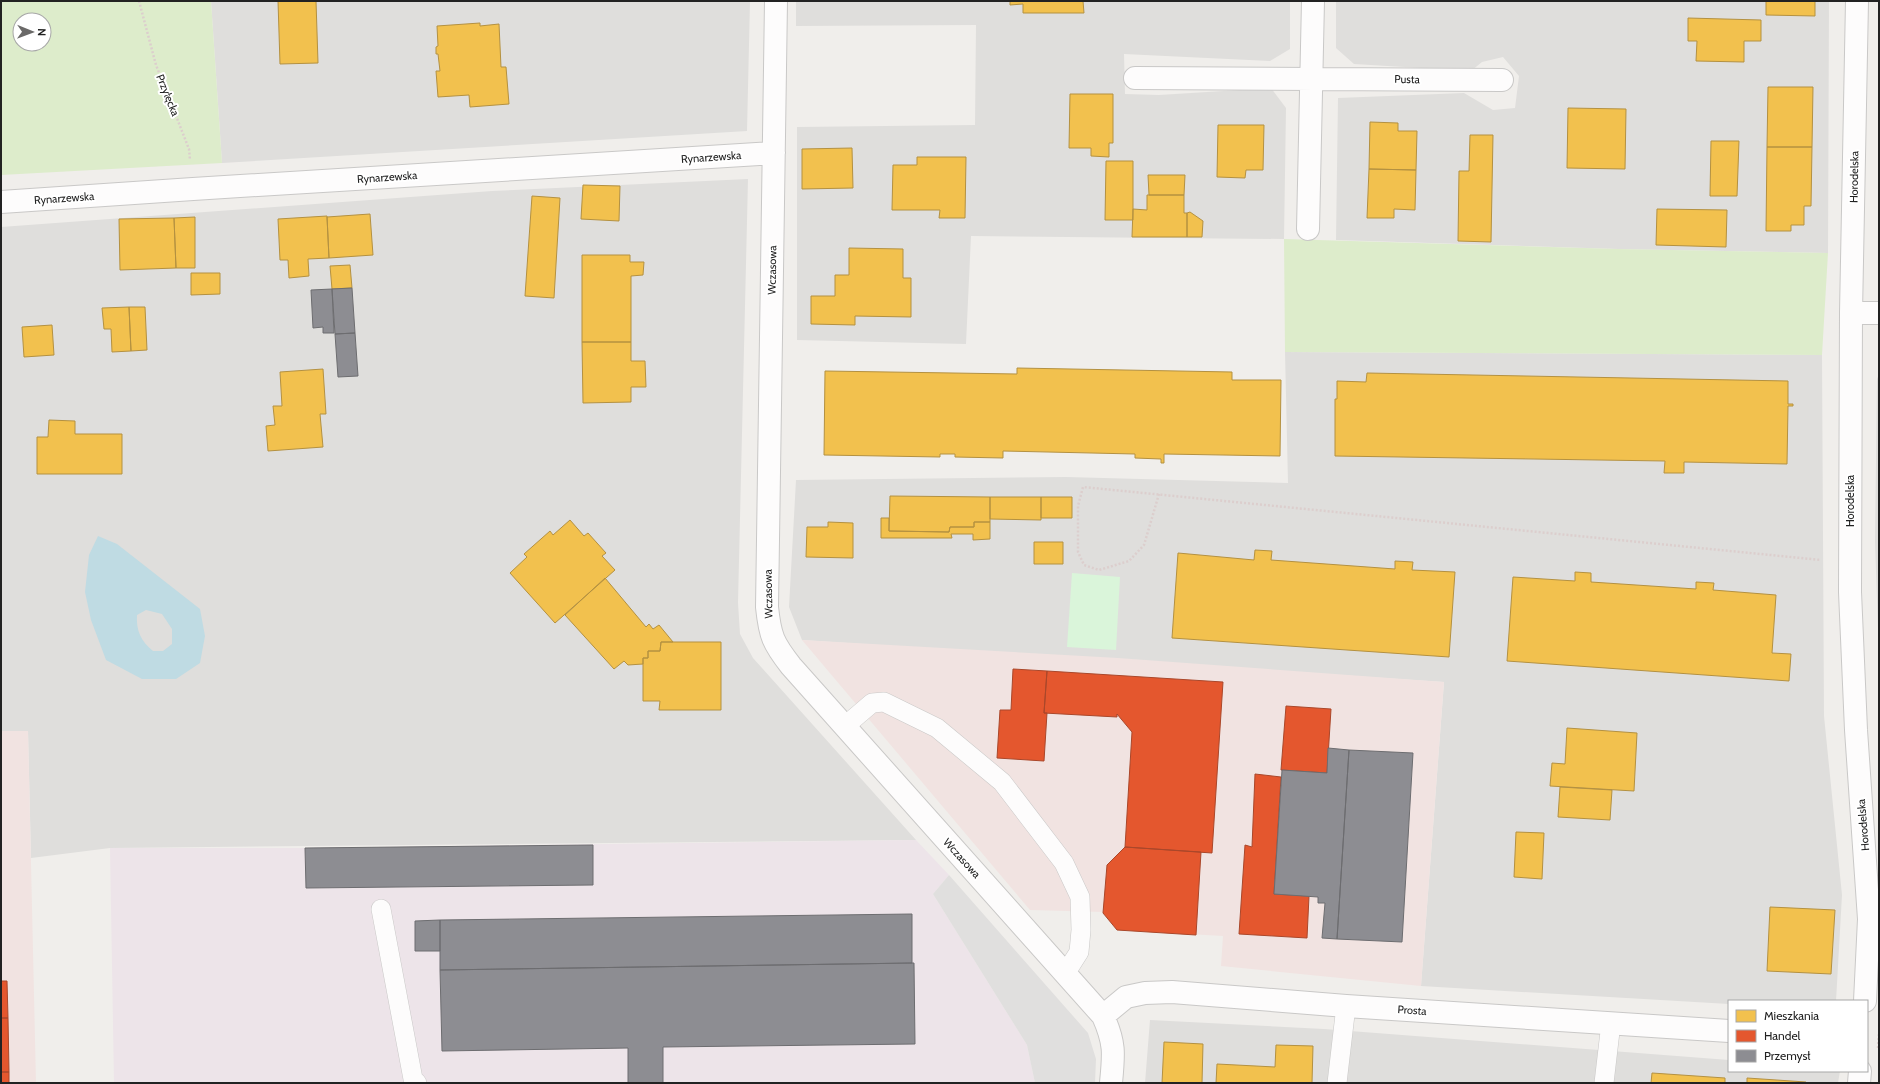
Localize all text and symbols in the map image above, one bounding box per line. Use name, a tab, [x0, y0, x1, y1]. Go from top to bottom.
north arrow	[12, 12, 52, 52]
text: N	[35, 28, 49, 36]
street label: Przyłęcka	[153, 72, 183, 119]
street label: Pusta	[1394, 72, 1421, 86]
street label: Rynarzewska	[680, 148, 742, 166]
street label: Horodelska	[1847, 150, 1861, 203]
street label: Rynarzewska	[356, 168, 418, 186]
street label: Rynarzewska	[33, 189, 95, 207]
street label: Wczasowa	[765, 245, 779, 295]
street label: Horodelska	[1843, 474, 1857, 527]
street label: Wczasowa	[761, 569, 775, 619]
street label: Horodelska	[1854, 798, 1872, 852]
street label: Wczasowa	[940, 835, 984, 881]
legend	[1728, 1000, 1868, 1072]
street label: Prosta	[1397, 1002, 1428, 1018]
text: Mieszkania	[1764, 1008, 1819, 1023]
text: Handel	[1764, 1028, 1801, 1043]
text: Przemysł	[1764, 1048, 1811, 1063]

